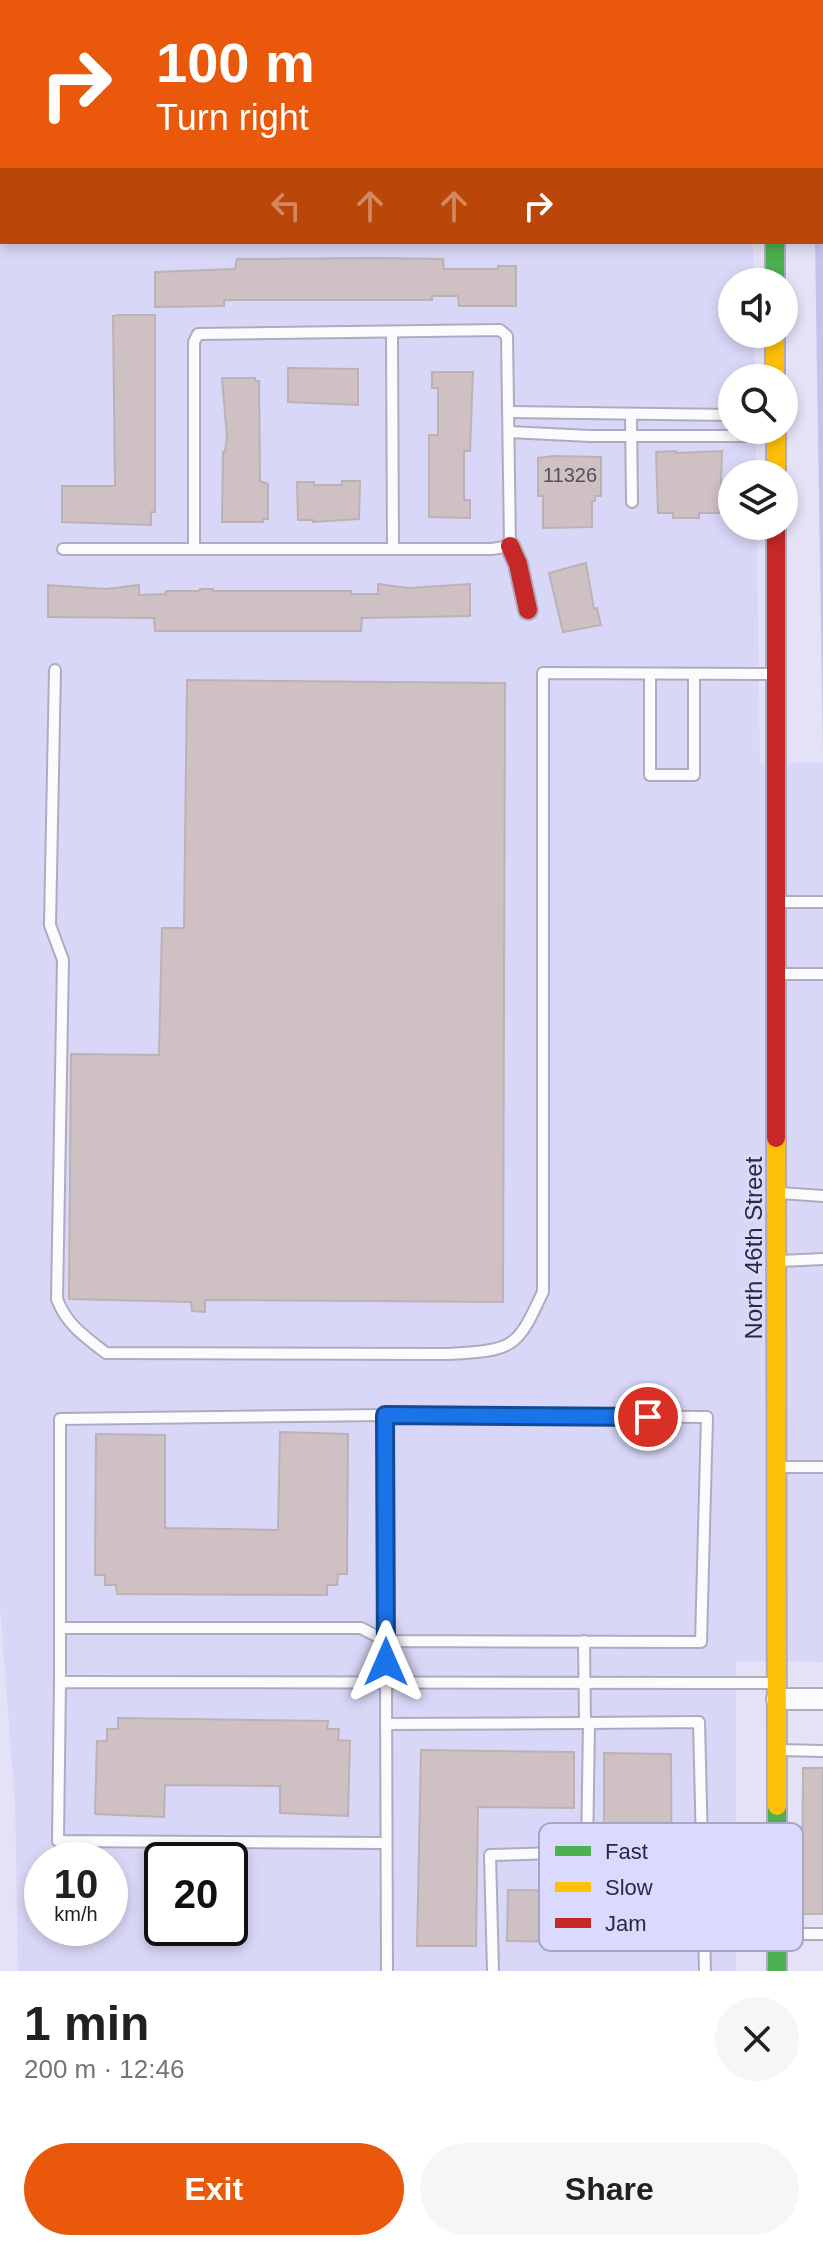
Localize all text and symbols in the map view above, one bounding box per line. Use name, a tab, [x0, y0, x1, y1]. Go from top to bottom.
text: 100 m	[156, 31, 315, 94]
icon: right	[24, 32, 128, 136]
text: Turn right	[156, 97, 309, 138]
icon: left	[264, 184, 308, 228]
icon: ahead	[348, 184, 392, 228]
icon: ahead	[432, 184, 476, 228]
icon: right	[516, 184, 560, 228]
map controls	[718, 268, 798, 540]
button: sound	[718, 268, 798, 348]
button: search	[718, 364, 798, 444]
button: layers	[718, 460, 798, 540]
house number: 11326	[543, 464, 597, 486]
street label: North 46th Street	[740, 1156, 767, 1339]
pin	[614, 1383, 682, 1451]
icon: arrive	[626, 1395, 670, 1439]
position arrow	[344, 1620, 428, 1704]
legend	[539, 1823, 803, 1951]
text: Fast	[605, 1839, 648, 1864]
speed limit sign: 20	[144, 1842, 248, 1946]
text: 10	[54, 1862, 98, 1906]
text: Slow	[605, 1875, 653, 1900]
text: km/h	[54, 1903, 98, 1925]
text: Jam	[605, 1911, 647, 1936]
text: 1 min	[24, 1997, 149, 2050]
button: close	[715, 1997, 799, 2081]
text: 200 m · 12:46	[24, 2054, 184, 2084]
button: Exit	[24, 2143, 404, 2235]
button: Share	[420, 2143, 799, 2235]

